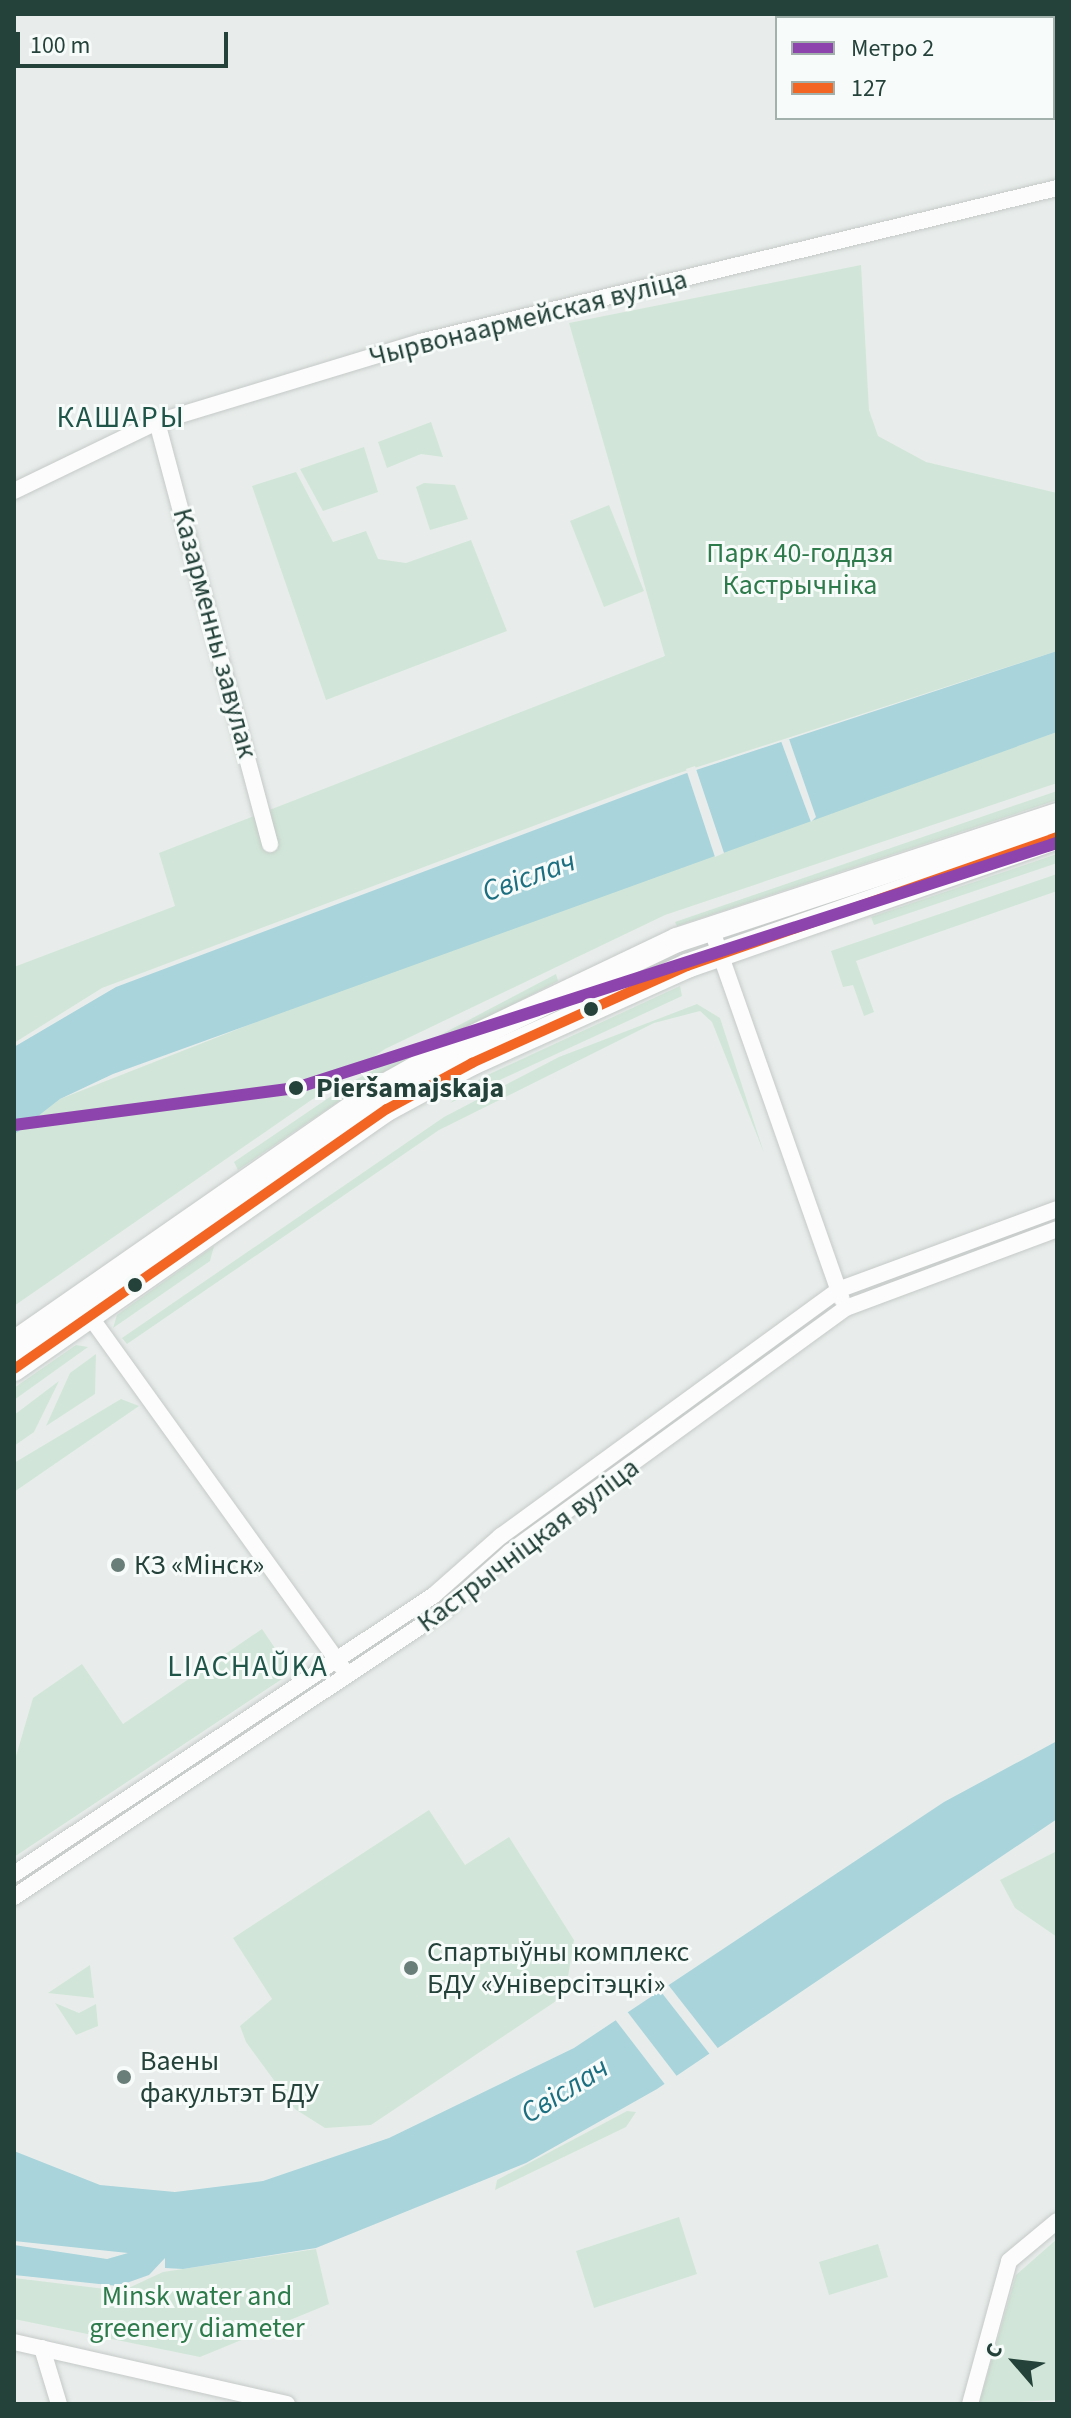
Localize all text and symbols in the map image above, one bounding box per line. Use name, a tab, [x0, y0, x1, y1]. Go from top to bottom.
scale bar	[20, 16, 232, 66]
legend	[775, 16, 1055, 120]
text: 100 m	[30, 28, 90, 63]
text: Метро 2	[851, 31, 934, 66]
text: 127	[851, 71, 887, 106]
street label: Чырвонаармейская вуліца	[366, 262, 690, 374]
district label: КАШАРЫ	[56, 400, 186, 436]
street label: Казарменны завулак	[166, 505, 264, 761]
park label: Парк 40-годдзя Кастрычніка	[706, 536, 894, 602]
water label: Свіслач	[477, 844, 581, 910]
unlabelled marker	[583, 1001, 599, 1017]
place label: Pieršamajskaja	[316, 1071, 504, 1105]
marker: Pieršamajskaja	[283, 1075, 309, 1101]
unlabelled marker	[127, 1277, 143, 1293]
street label: Кастрычніцкая вуліца	[410, 1451, 646, 1639]
place label: КЗ «Мінск»	[134, 1548, 264, 1582]
marker: КЗ «Мінск»	[109, 1556, 127, 1574]
district label: LIACHAŬKA	[167, 1649, 329, 1685]
place label: Спартыўны комплекс БДУ «Універсітэцкі»	[427, 1935, 689, 2001]
marker: Спартыўны комплекс БДУ «Універсітэцкі»	[402, 1959, 420, 1977]
place label: Ваены факультэт БДУ	[140, 2044, 319, 2110]
water label: Свіслач	[514, 2050, 616, 2132]
marker: Ваены факультэт БДУ	[115, 2068, 133, 2086]
park label: Minsk water and greenery diameter	[89, 2279, 305, 2345]
north arrow	[975, 2322, 1055, 2402]
text: С	[977, 2338, 1011, 2364]

